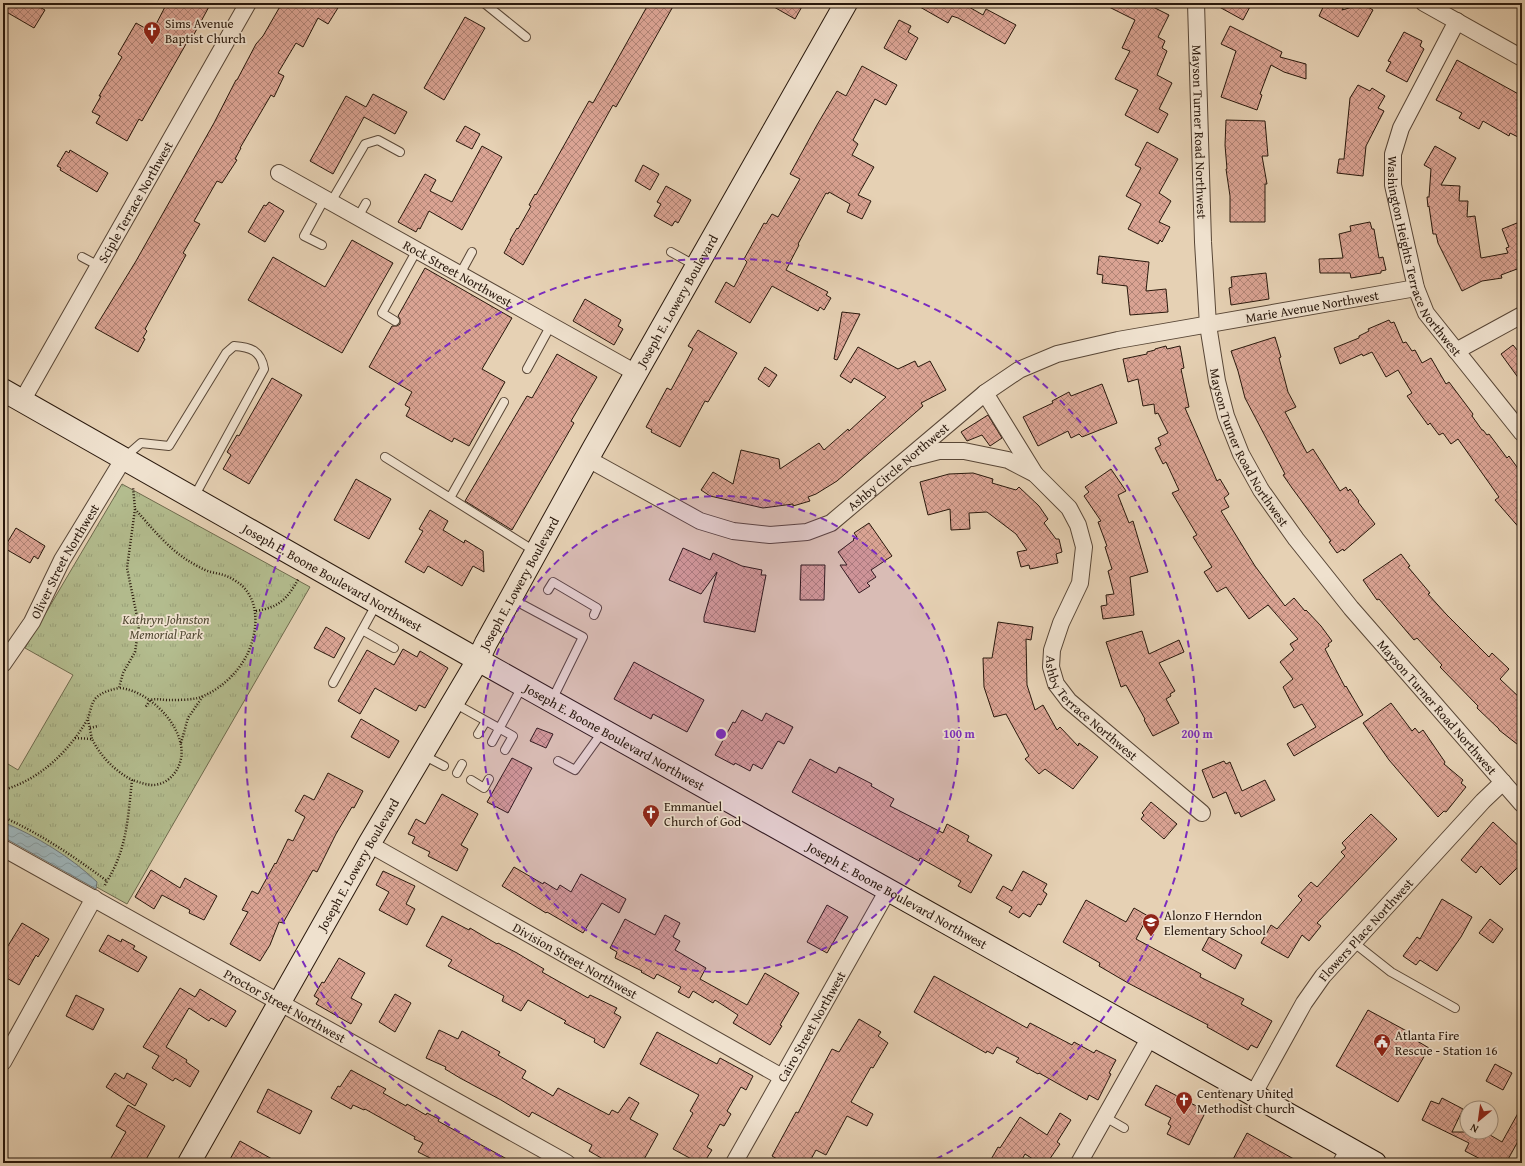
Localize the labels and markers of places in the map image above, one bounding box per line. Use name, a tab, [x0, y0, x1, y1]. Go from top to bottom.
place label: Sims Avenue Baptist Church	[165, 14, 247, 48]
church icon: Sims Avenue Baptist Church	[142, 20, 162, 45]
centre of rings	[714, 727, 728, 741]
place label: Emmanuel Church of God	[664, 797, 741, 831]
church icon: Emmanuel Church of God	[641, 803, 661, 828]
place label: Alonzo F Herndon Elementary School	[1164, 906, 1266, 940]
school or university icon: Alonzo F Herndon Elementary School	[1141, 912, 1161, 937]
place label: Atlanta Fire Rescue - Station 16	[1395, 1026, 1497, 1060]
public building icon: Atlanta Fire Rescue - Station 16	[1372, 1032, 1392, 1057]
place label: Centenary United Methodist Church	[1197, 1084, 1296, 1118]
church icon: Centenary United Methodist Church	[1174, 1090, 1194, 1115]

